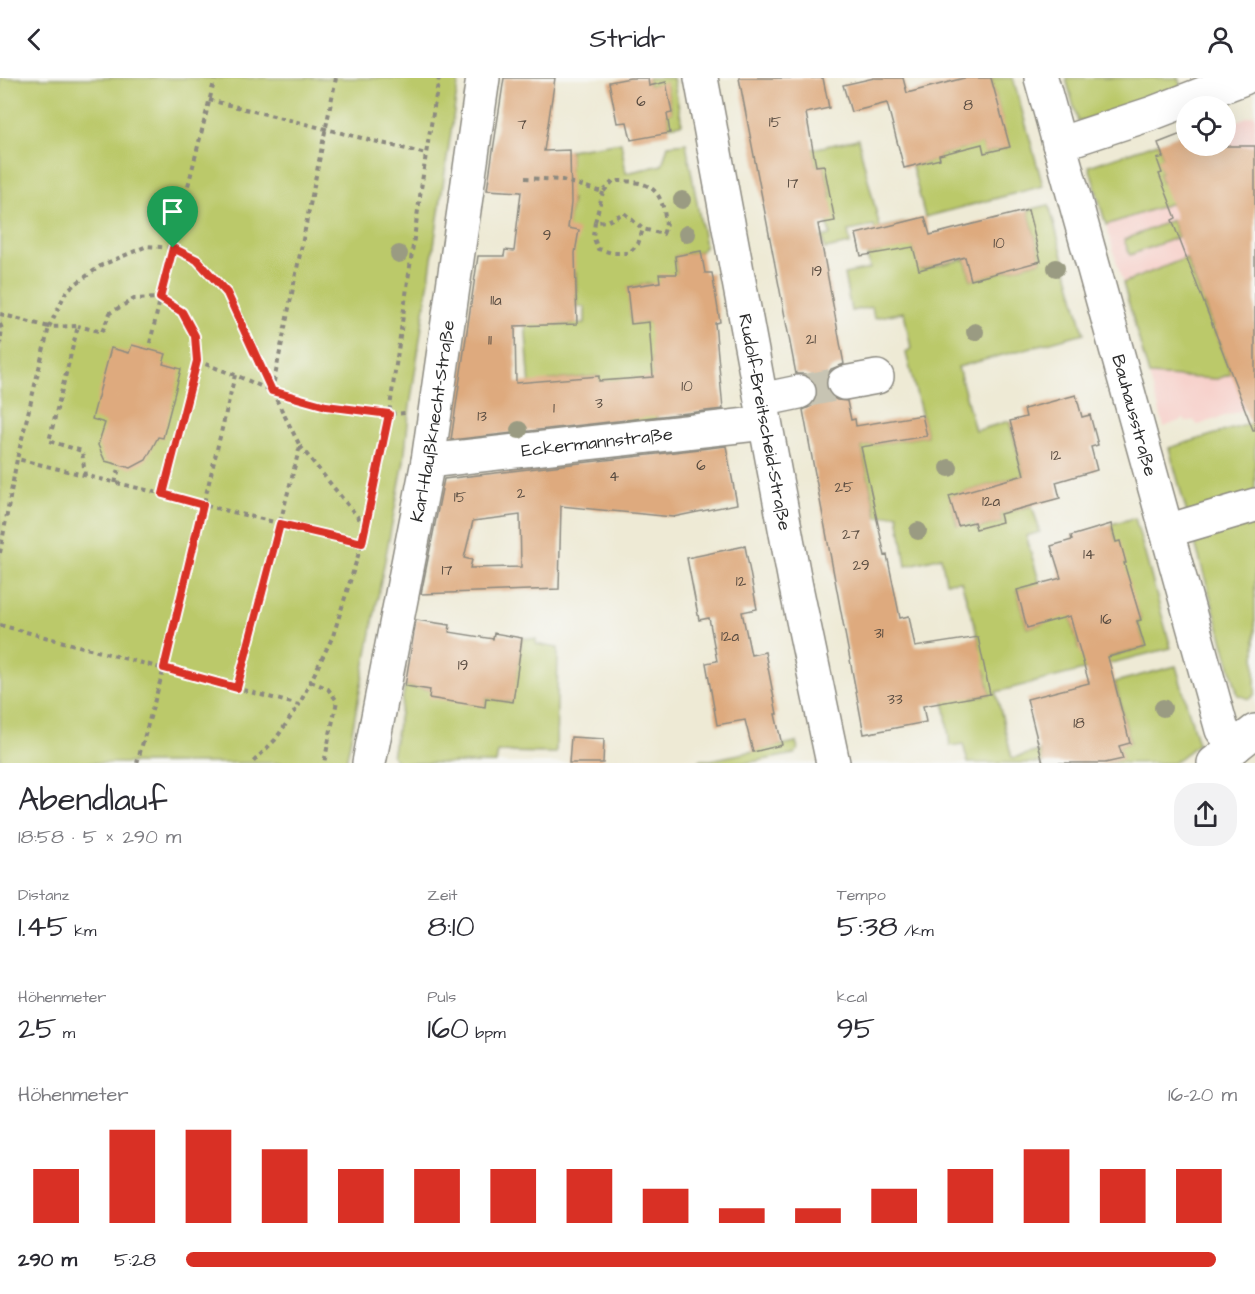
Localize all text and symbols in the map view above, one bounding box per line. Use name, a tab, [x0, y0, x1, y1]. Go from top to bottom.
text: Stridr	[590, 20, 666, 58]
icon: back	[18, 23, 51, 56]
icon: person	[1204, 23, 1237, 56]
house number: 6	[636, 91, 646, 112]
house number: 8	[963, 95, 973, 116]
map controls	[1176, 96, 1236, 156]
button: locate	[1176, 96, 1236, 156]
house number: 15	[769, 112, 782, 133]
house number: 7	[517, 114, 527, 135]
house number: 17	[787, 173, 799, 194]
pin	[147, 186, 198, 248]
icon: arrive	[156, 195, 189, 228]
house number: 9	[543, 225, 551, 246]
house number: 10	[993, 233, 1005, 254]
house number: 19	[812, 261, 822, 282]
house number: 11a	[490, 290, 502, 311]
street label: Rudolf-Breitscheid-Straße	[733, 312, 798, 533]
street label: Karl-Haußknecht-Straße	[404, 318, 461, 524]
house number: 21	[806, 329, 816, 350]
house number: 11	[488, 330, 492, 351]
street label: Bauhausstraße	[1106, 351, 1164, 479]
house number: 10	[681, 376, 693, 397]
house number: 3	[595, 393, 603, 414]
house number: 1	[553, 398, 555, 419]
house number: 13	[477, 406, 487, 427]
street label: Eckermannstraße	[520, 421, 674, 463]
house number: 12	[1051, 445, 1062, 466]
house number: 6	[696, 455, 706, 476]
house number: 4	[609, 466, 619, 487]
house number: 25	[834, 477, 854, 498]
house number: 2	[517, 483, 526, 504]
house number: 15	[454, 487, 467, 508]
house number: 12a	[982, 491, 1000, 512]
house number: 27	[842, 524, 860, 545]
house number: 14	[1083, 544, 1095, 565]
house number: 29	[852, 555, 870, 576]
house number: 17	[441, 560, 453, 581]
house number: 12	[736, 571, 747, 592]
house number: 16	[1100, 609, 1112, 630]
house number: 31	[874, 623, 884, 644]
house number: 12a	[721, 626, 739, 647]
house number: 19	[458, 655, 468, 676]
house number: 33	[887, 689, 903, 710]
house number: 18	[1073, 713, 1085, 734]
text: Abendlauf	[18, 777, 167, 823]
button: share	[1174, 783, 1237, 846]
text: 18:58 · 5 × 290 m	[18, 823, 181, 851]
text: Distanz	[18, 884, 69, 906]
text: Zeit	[427, 884, 457, 906]
text: Tempo	[837, 884, 886, 906]
text: 1.45	[18, 906, 68, 948]
text: 8:10	[427, 906, 475, 948]
text: 5:38	[837, 906, 898, 948]
text: km	[68, 920, 96, 942]
text: /km	[898, 920, 934, 942]
text: Höhenmeter	[18, 986, 106, 1008]
text: Puls	[427, 986, 456, 1008]
text: kcal	[837, 986, 867, 1008]
text: 25	[18, 1008, 56, 1050]
text: 160	[427, 1008, 469, 1050]
text: 95	[837, 1008, 875, 1050]
text: m	[56, 1022, 75, 1044]
text: bpm	[469, 1022, 506, 1044]
text: Höhenmeter	[18, 1081, 128, 1109]
text: 16–20 m	[1168, 1081, 1237, 1109]
text: 290 m	[18, 1246, 77, 1274]
text: 5:28	[114, 1246, 156, 1274]

